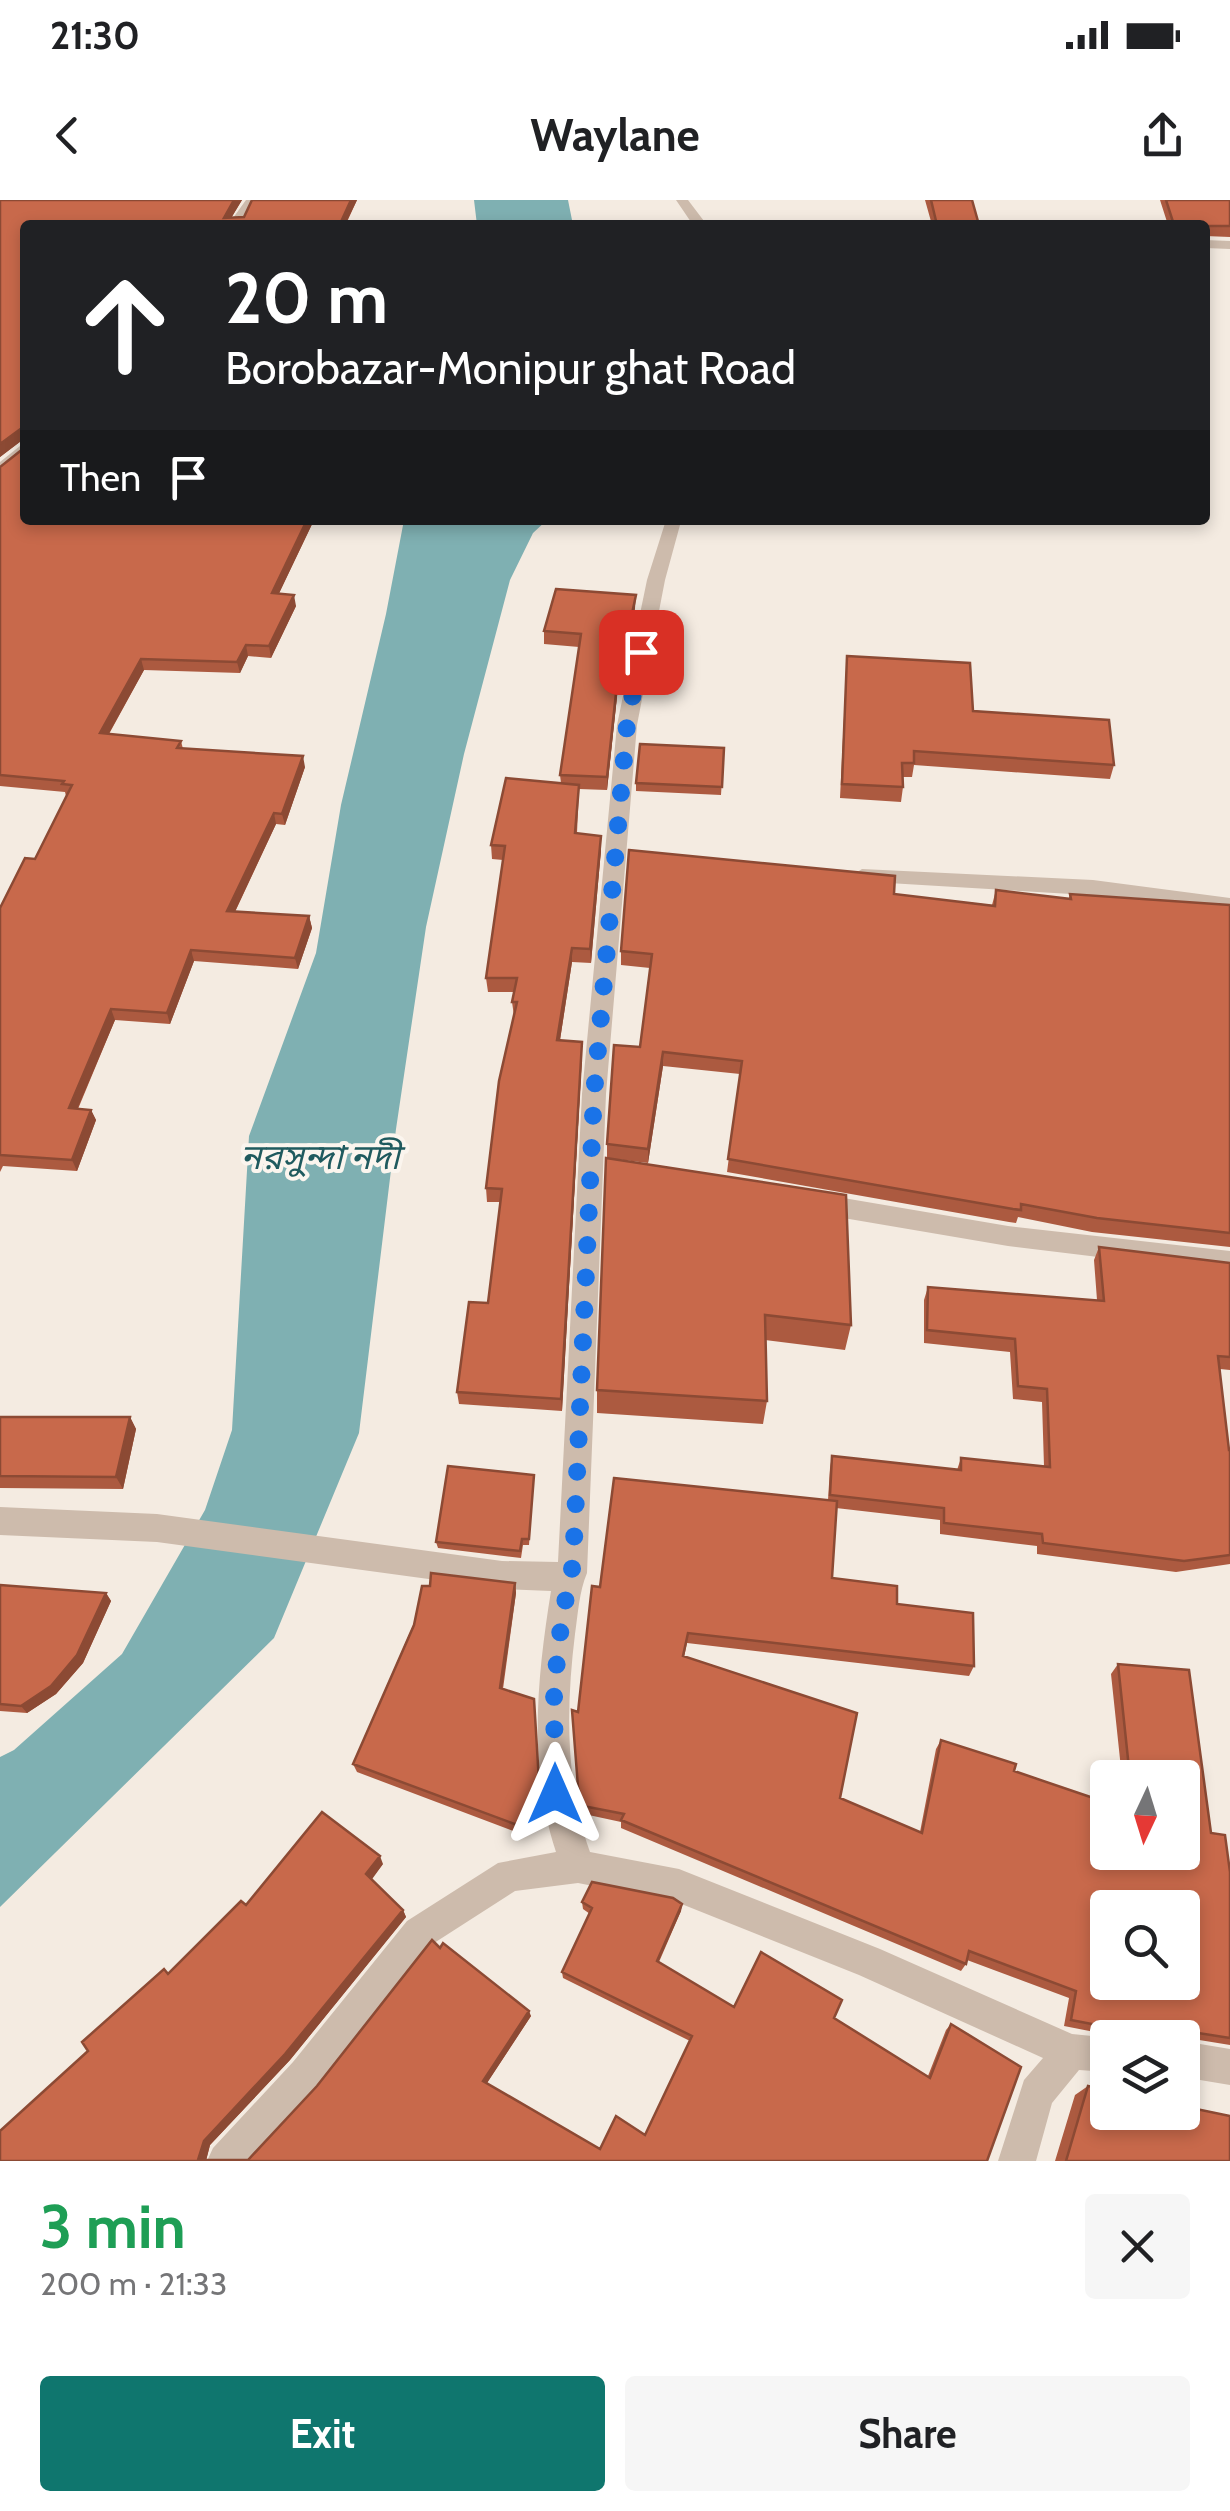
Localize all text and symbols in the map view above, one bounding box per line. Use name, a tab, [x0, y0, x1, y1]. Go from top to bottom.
text: 21:30	[50, 12, 140, 59]
icon: back	[40, 108, 95, 163]
text: Waylane	[530, 108, 700, 162]
icon: share	[1135, 108, 1190, 163]
text: 20 m	[225, 255, 388, 341]
icon: ahead	[60, 260, 190, 390]
text: Borobazar-Monipur ghat Road	[225, 341, 796, 395]
icon: arrive	[161, 450, 216, 505]
text: Then	[60, 454, 141, 501]
pin	[599, 610, 684, 695]
icon: arrive	[614, 625, 669, 680]
water label: নরসুন্দা নদী	[240, 1135, 407, 1178]
position arrow	[503, 1742, 607, 1846]
north arrow	[1090, 1760, 1200, 1870]
map controls	[1090, 1760, 1200, 2130]
button: search	[1090, 1890, 1200, 2000]
button: layers	[1090, 2020, 1200, 2130]
text: 3 min	[40, 2190, 186, 2263]
button: close	[1085, 2194, 1190, 2299]
text: 200 m · 21:33	[40, 2264, 227, 2303]
button: Exit	[40, 2376, 605, 2491]
button: Share	[625, 2376, 1190, 2491]

